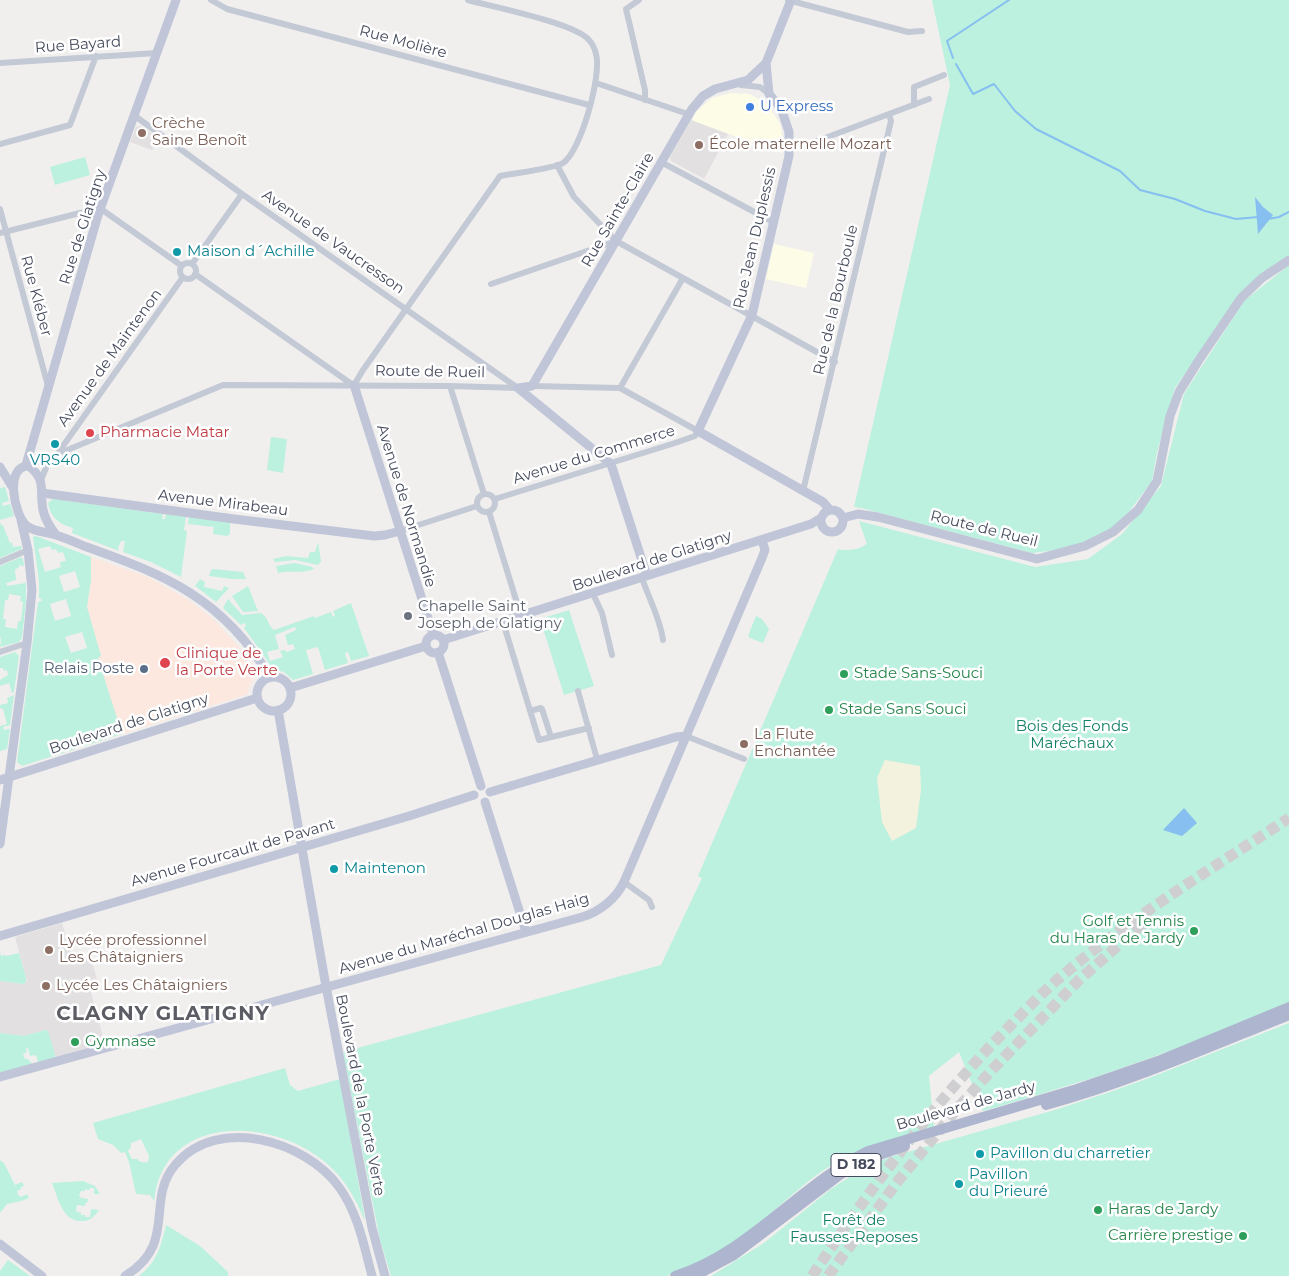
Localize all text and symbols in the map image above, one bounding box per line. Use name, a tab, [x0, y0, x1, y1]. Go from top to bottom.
street label: Rue Molière	[357, 22, 449, 62]
street label: Rue Bayard	[34, 33, 122, 57]
place label: U Express	[760, 98, 833, 116]
marker: U Express	[744, 101, 756, 113]
place label: Crèche Saine Benoît	[152, 115, 247, 150]
marker: Crèche Saine Benoît	[136, 127, 148, 139]
place label: École maternelle Mozart	[709, 136, 892, 154]
marker: École maternelle Mozart	[693, 139, 705, 151]
street label: Rue Sainte-Claire	[578, 149, 658, 271]
street label: Rue Jean Duplessis	[730, 165, 780, 311]
street label: Rue de Glatigny	[56, 167, 110, 287]
street label: Avenue de Vaucresson	[258, 186, 408, 298]
street label: Rue de la Bourboule	[810, 223, 862, 377]
place label: Maison d´Achille	[187, 243, 314, 261]
marker: Maison d´Achille	[171, 246, 183, 258]
street label: Rue Kléber	[17, 254, 55, 338]
street label: Avenue de Maintenon	[54, 286, 166, 430]
street label: Route de Rueil	[375, 362, 485, 382]
street label: Avenue de Normandie	[373, 422, 439, 590]
street label: Avenue du Commerce	[511, 422, 677, 488]
place label: Pharmacie Matar	[100, 424, 230, 442]
marker: Pharmacie Matar	[84, 427, 96, 439]
marker: VRS40	[49, 438, 61, 450]
place label: VRS40	[30, 452, 80, 470]
street label: Avenue Mirabeau	[157, 486, 289, 520]
street label: Route de Rueil	[928, 507, 1040, 551]
street label: Boulevard de Glatigny	[570, 527, 734, 595]
place label: Chapelle Saint Joseph de Glatigny	[418, 598, 562, 633]
marker: Chapelle Saint Joseph de Glatigny	[402, 610, 414, 622]
place label: Clinique de la Porte Verte	[176, 645, 278, 680]
marker: Clinique de la Porte Verte	[158, 656, 172, 670]
place label: Relais Poste	[44, 660, 134, 678]
marker: Relais Poste	[138, 663, 150, 675]
place label: Stade Sans-Souci	[854, 665, 983, 683]
marker: Stade Sans-Souci	[838, 668, 850, 680]
street label: Boulevard de Glatigny	[47, 690, 211, 758]
place label: Stade Sans Souci	[839, 701, 967, 719]
marker: Stade Sans Souci	[823, 704, 835, 716]
park label: Bois des Fonds Maréchaux	[1016, 718, 1128, 753]
place label: La Flute Enchantée	[754, 726, 836, 761]
marker: La Flute Enchantée	[738, 738, 750, 750]
street label: Avenue Fourcault de Pavant	[129, 815, 337, 891]
place label: Maintenon	[344, 860, 426, 878]
marker: Maintenon	[328, 863, 340, 875]
street label: Avenue du Maréchal Douglas Haig	[337, 890, 591, 978]
place label: Golf et Tennis du Haras de Jardy	[1050, 913, 1184, 948]
marker: Golf et Tennis du Haras de Jardy	[1188, 925, 1200, 937]
place label: Lycée professionnel Les Châtaigniers	[59, 932, 207, 967]
marker: Lycée professionnel Les Châtaigniers	[43, 944, 55, 956]
place label: Lycée Les Châtaigniers	[56, 977, 227, 995]
marker: Lycée Les Châtaigniers	[40, 980, 52, 992]
street label: Boulevard de la Porte Verte	[332, 993, 388, 1197]
district label: CLAGNY GLATIGNY	[54, 1002, 272, 1026]
place label: Gymnase	[85, 1033, 156, 1051]
marker: Gymnase	[69, 1036, 81, 1048]
street label: Boulevard de Jardy	[894, 1078, 1038, 1134]
place label: Pavillon du charretier	[990, 1145, 1150, 1163]
marker: Pavillon du charretier	[974, 1148, 986, 1160]
road number: D 182	[831, 1154, 881, 1176]
place label: Pavillon du Prieuré	[969, 1166, 1048, 1201]
marker: Pavillon du Prieuré	[953, 1178, 965, 1190]
place label: Haras de Jardy	[1108, 1201, 1218, 1219]
marker: Haras de Jardy	[1092, 1204, 1104, 1216]
park label: Forêt de Fausses-Reposes	[790, 1212, 918, 1247]
place label: Carrière prestige	[1108, 1227, 1233, 1245]
marker: Carrière prestige	[1237, 1230, 1249, 1242]

